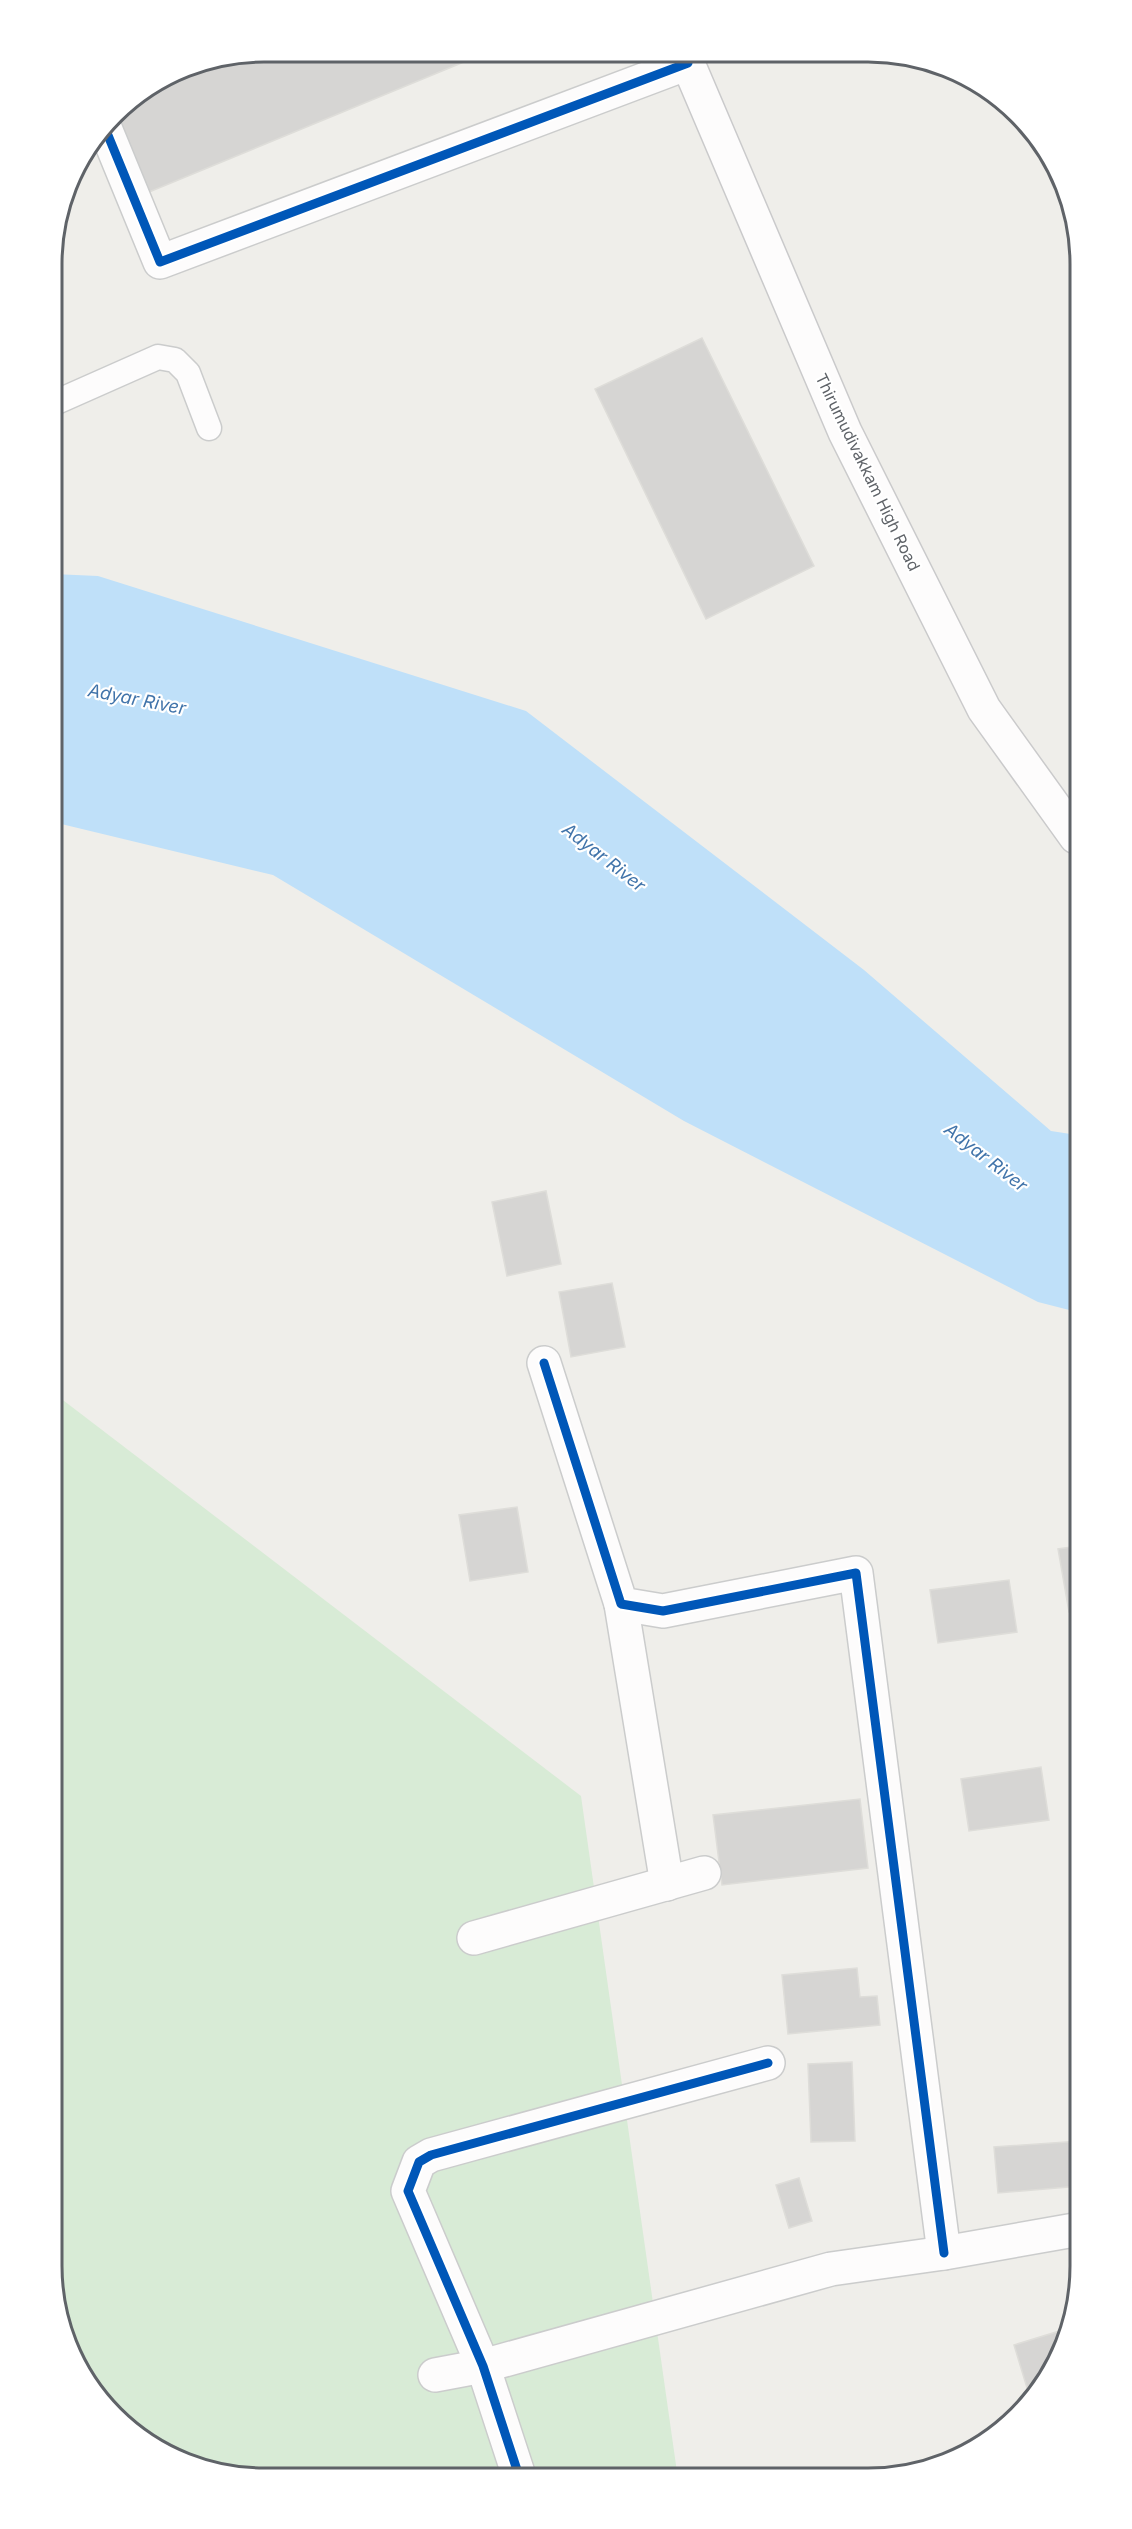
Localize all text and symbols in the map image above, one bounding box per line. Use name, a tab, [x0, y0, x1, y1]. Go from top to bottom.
street label: Thirumudivakkam High Road	[811, 370, 925, 574]
water label: Adyar River	[85, 679, 189, 719]
water label: Adyar River	[558, 818, 650, 897]
water label: Adyar River	[940, 1118, 1032, 1197]

